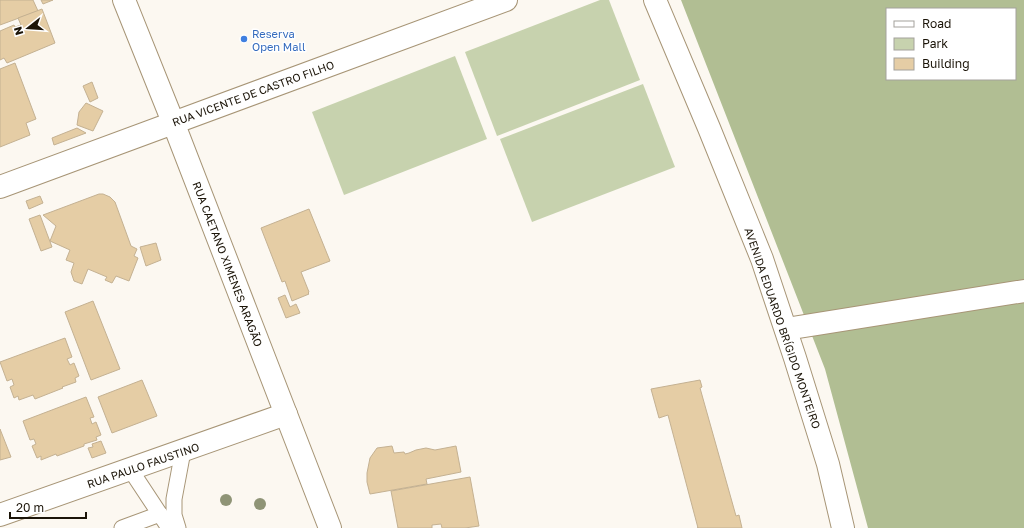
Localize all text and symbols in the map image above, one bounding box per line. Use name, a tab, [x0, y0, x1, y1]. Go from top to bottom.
north arrow	[8, 8, 48, 48]
legend	[886, 8, 1016, 80]
text: Road	[922, 16, 951, 31]
text: N	[11, 25, 25, 37]
place label: Reserva Open Mall	[252, 27, 306, 53]
marker: Reserva Open Mall	[239, 34, 249, 44]
text: Park	[922, 36, 948, 51]
text: Building	[922, 56, 970, 71]
street label: RUA VICENTE DE CASTRO FILHO	[170, 58, 336, 128]
street label: RUA CAETANO XIMENES ARAGÃO	[190, 180, 266, 348]
street label: AVENIDA EDUARDO BRÍGIDO MONTEIRO	[742, 226, 824, 430]
street label: RUA PAULO FAUSTINO	[85, 440, 201, 490]
scale bar	[10, 494, 86, 520]
text: 20 m	[16, 500, 44, 515]

